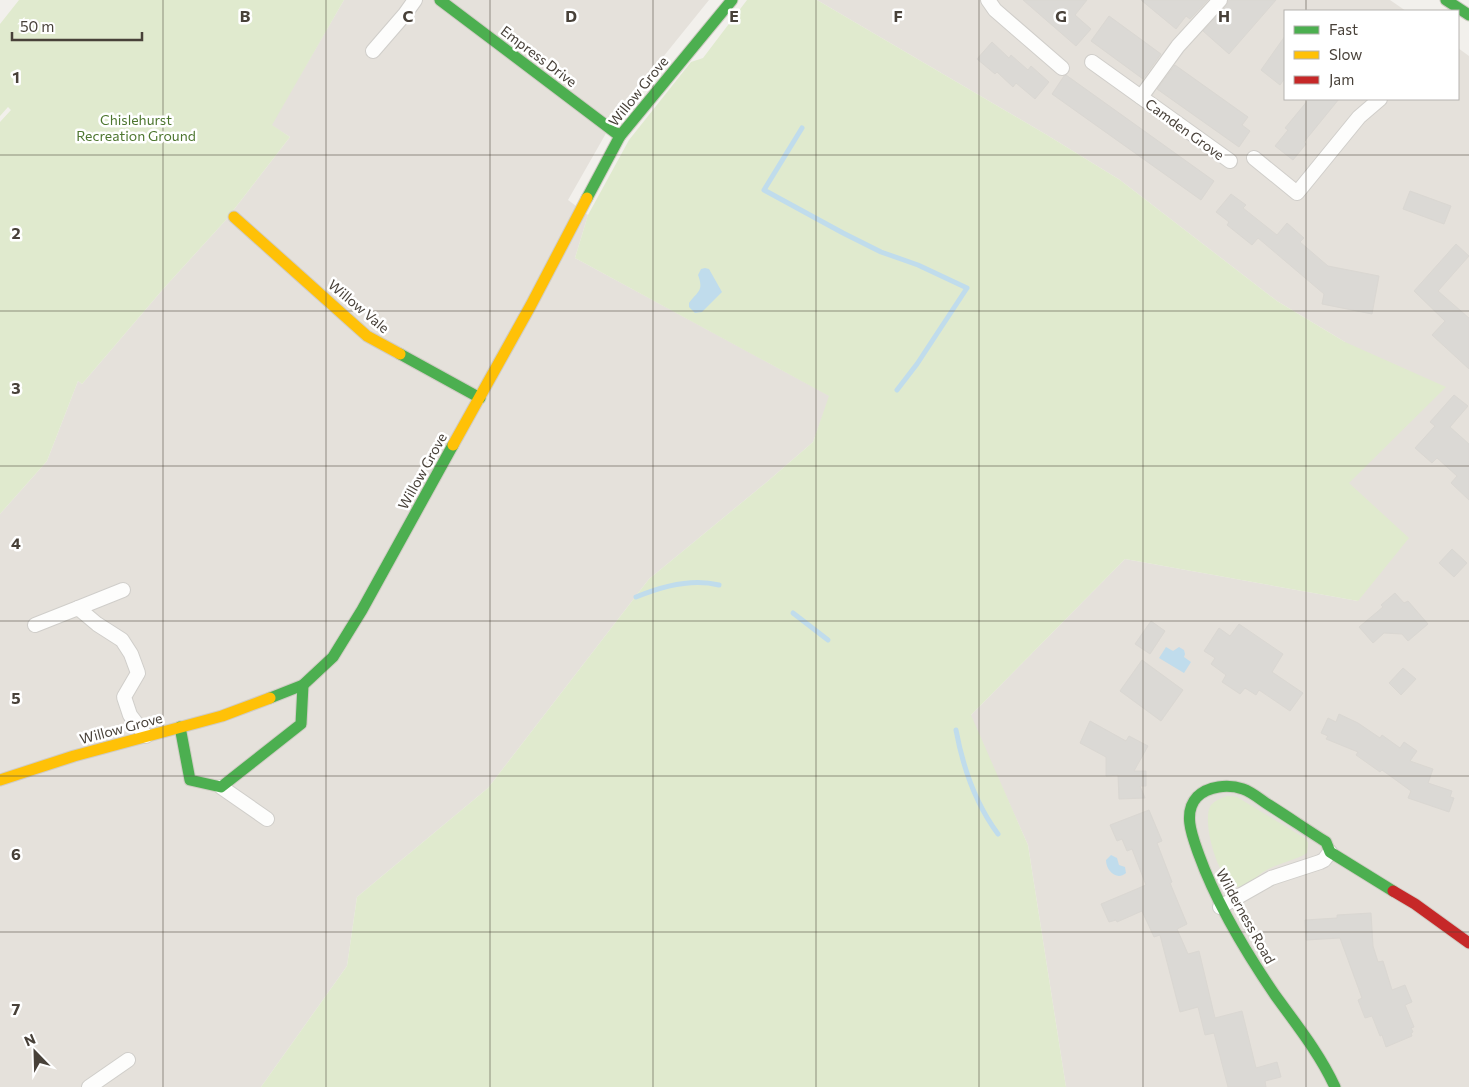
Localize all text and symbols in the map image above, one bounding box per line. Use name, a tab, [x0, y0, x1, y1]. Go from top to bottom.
text: B	[240, 6, 251, 25]
text: C	[403, 6, 414, 25]
text: D	[565, 6, 577, 25]
text: E	[729, 6, 739, 25]
text: F	[893, 6, 903, 25]
text: G	[1055, 6, 1067, 25]
text: H	[1218, 6, 1230, 25]
scale bar	[12, 10, 142, 42]
legend	[1284, 10, 1459, 100]
text: 50 m	[20, 17, 54, 35]
text: Fast	[1329, 20, 1358, 38]
street label: Empress Drive	[498, 22, 580, 90]
text: Slow	[1329, 45, 1362, 63]
street label: Willow Grove	[605, 53, 671, 129]
text: 1	[12, 67, 20, 86]
text: Jam	[1329, 70, 1354, 88]
street label: Camden Grove	[1142, 95, 1228, 163]
park label: Chislehurst Recreation Ground	[76, 111, 196, 144]
text: 2	[11, 223, 21, 242]
street label: Willow Vale	[325, 276, 393, 336]
text: 3	[11, 378, 21, 397]
street label: Willow Grove	[394, 430, 450, 512]
text: 4	[11, 533, 21, 552]
text: 5	[11, 688, 21, 707]
street label: Willow Grove	[78, 709, 164, 747]
text: 6	[11, 844, 21, 863]
street label: Wilderness Road	[1213, 866, 1279, 966]
text: 7	[12, 999, 21, 1018]
north arrow	[10, 1027, 60, 1077]
text: N	[22, 1030, 38, 1049]

